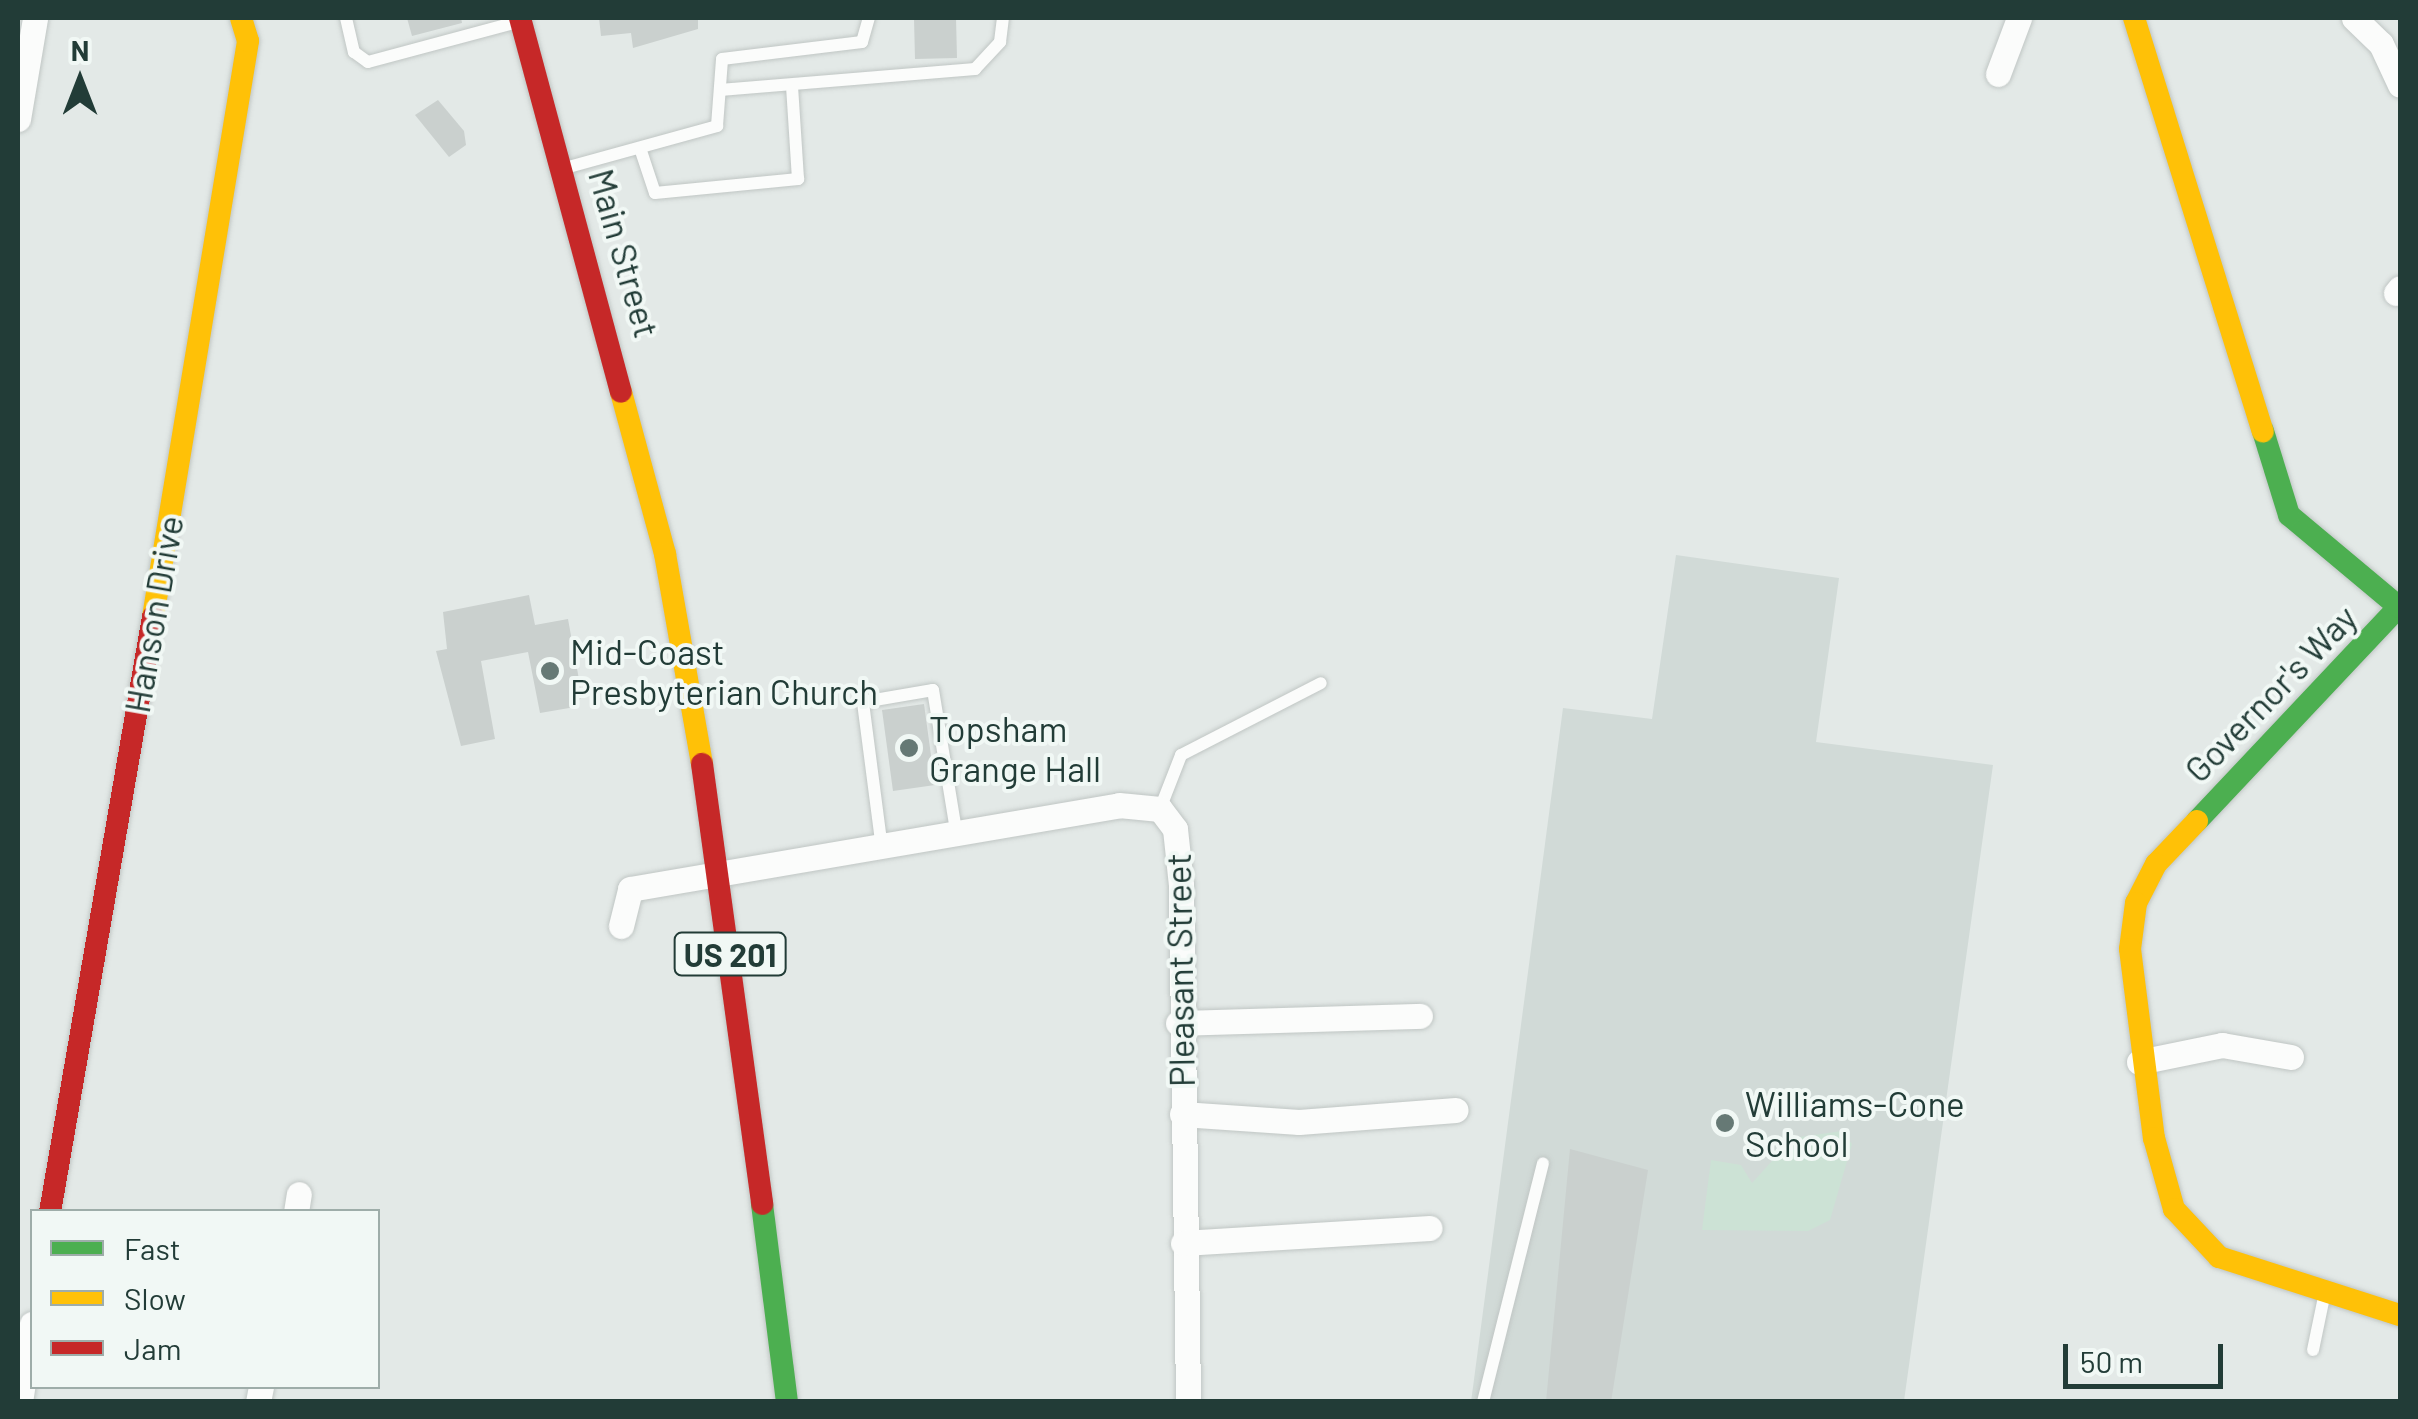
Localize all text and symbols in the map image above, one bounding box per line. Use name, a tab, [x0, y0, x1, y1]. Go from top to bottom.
north arrow	[30, 30, 130, 130]
text: N	[71, 33, 89, 67]
street label: Main Street	[581, 164, 669, 342]
street label: Hanson Drive	[115, 512, 191, 716]
street label: Governor's Way	[2175, 596, 2365, 790]
place label: Mid-Coast Presbyterian Church	[570, 630, 878, 712]
marker: Mid-Coast Presbyterian Church	[539, 660, 561, 682]
place label: Topsham Grange Hall	[929, 707, 1101, 789]
marker: Topsham Grange Hall	[898, 737, 920, 759]
street label: Pleasant Street	[1156, 853, 1202, 1087]
road number: US 201	[672, 927, 788, 981]
place label: Williams-Cone School	[1745, 1082, 1965, 1164]
marker: Williams-Cone School	[1714, 1112, 1736, 1134]
legend	[30, 1209, 380, 1389]
text: Fast	[124, 1230, 181, 1266]
text: Slow	[124, 1280, 186, 1316]
scale bar	[2068, 1324, 2228, 1386]
text: Jam	[124, 1330, 181, 1366]
text: 50 m	[2080, 1343, 2143, 1379]

